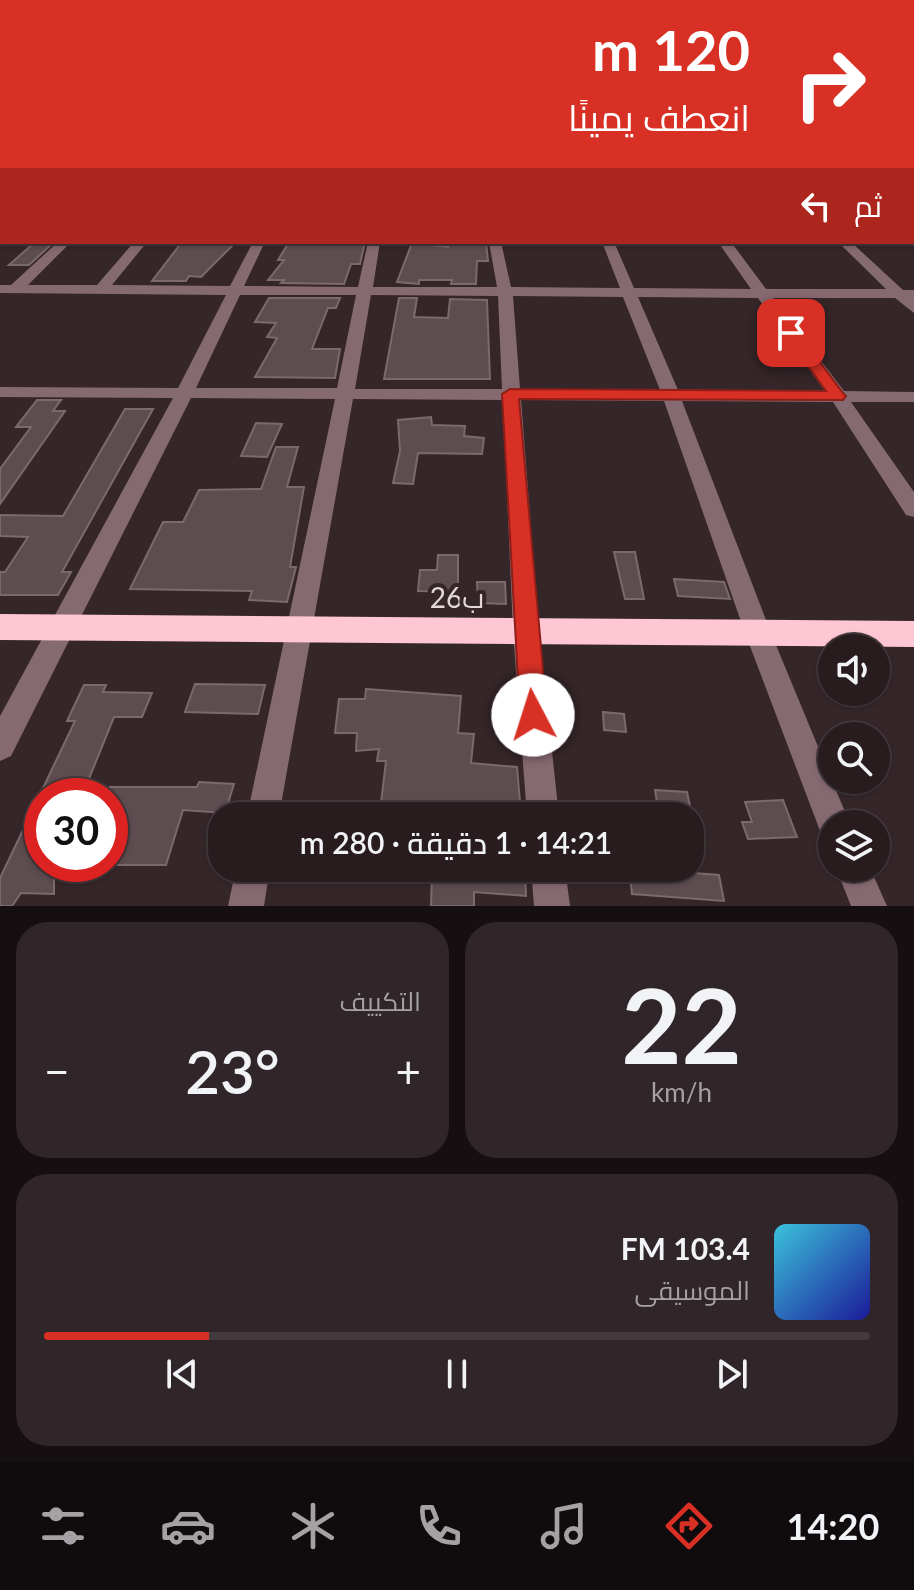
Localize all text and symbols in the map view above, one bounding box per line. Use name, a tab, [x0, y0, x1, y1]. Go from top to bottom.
text: 120 m	[592, 16, 750, 83]
icon: right	[778, 32, 882, 136]
text: انعطف يمينًا	[568, 95, 750, 139]
icon: left	[794, 184, 838, 228]
text: ثم	[854, 187, 882, 223]
pin	[757, 299, 825, 367]
icon: arrive	[769, 311, 813, 355]
street label: 26ب	[430, 580, 484, 614]
map controls	[818, 634, 890, 882]
button: sound	[818, 634, 890, 706]
position arrow	[491, 673, 575, 757]
button: search	[818, 722, 890, 794]
speed limit sign: 30	[24, 778, 128, 882]
button: layers	[818, 810, 890, 882]
text: 14:21 · 1 دقيقة · 280 m	[300, 824, 612, 860]
text: 22	[621, 961, 742, 1086]
text: التكييف	[339, 985, 421, 1017]
text: 23°	[185, 1035, 280, 1107]
text: −	[44, 1045, 70, 1097]
text: +	[395, 1045, 421, 1097]
text: km/h	[651, 1076, 712, 1108]
text: 103.4 FM	[621, 1230, 750, 1266]
text: الموسيقى	[635, 1274, 750, 1306]
icon: previous	[160, 1352, 204, 1396]
icon: pause	[435, 1352, 479, 1396]
icon: next	[710, 1352, 754, 1396]
icon: filters	[35, 1498, 91, 1554]
icon: car	[160, 1498, 216, 1554]
icon: climate	[285, 1498, 341, 1554]
icon: phone	[411, 1498, 467, 1554]
icon: music	[536, 1498, 592, 1554]
icon: directions	[661, 1498, 717, 1554]
text: 14:20	[787, 1504, 879, 1548]

